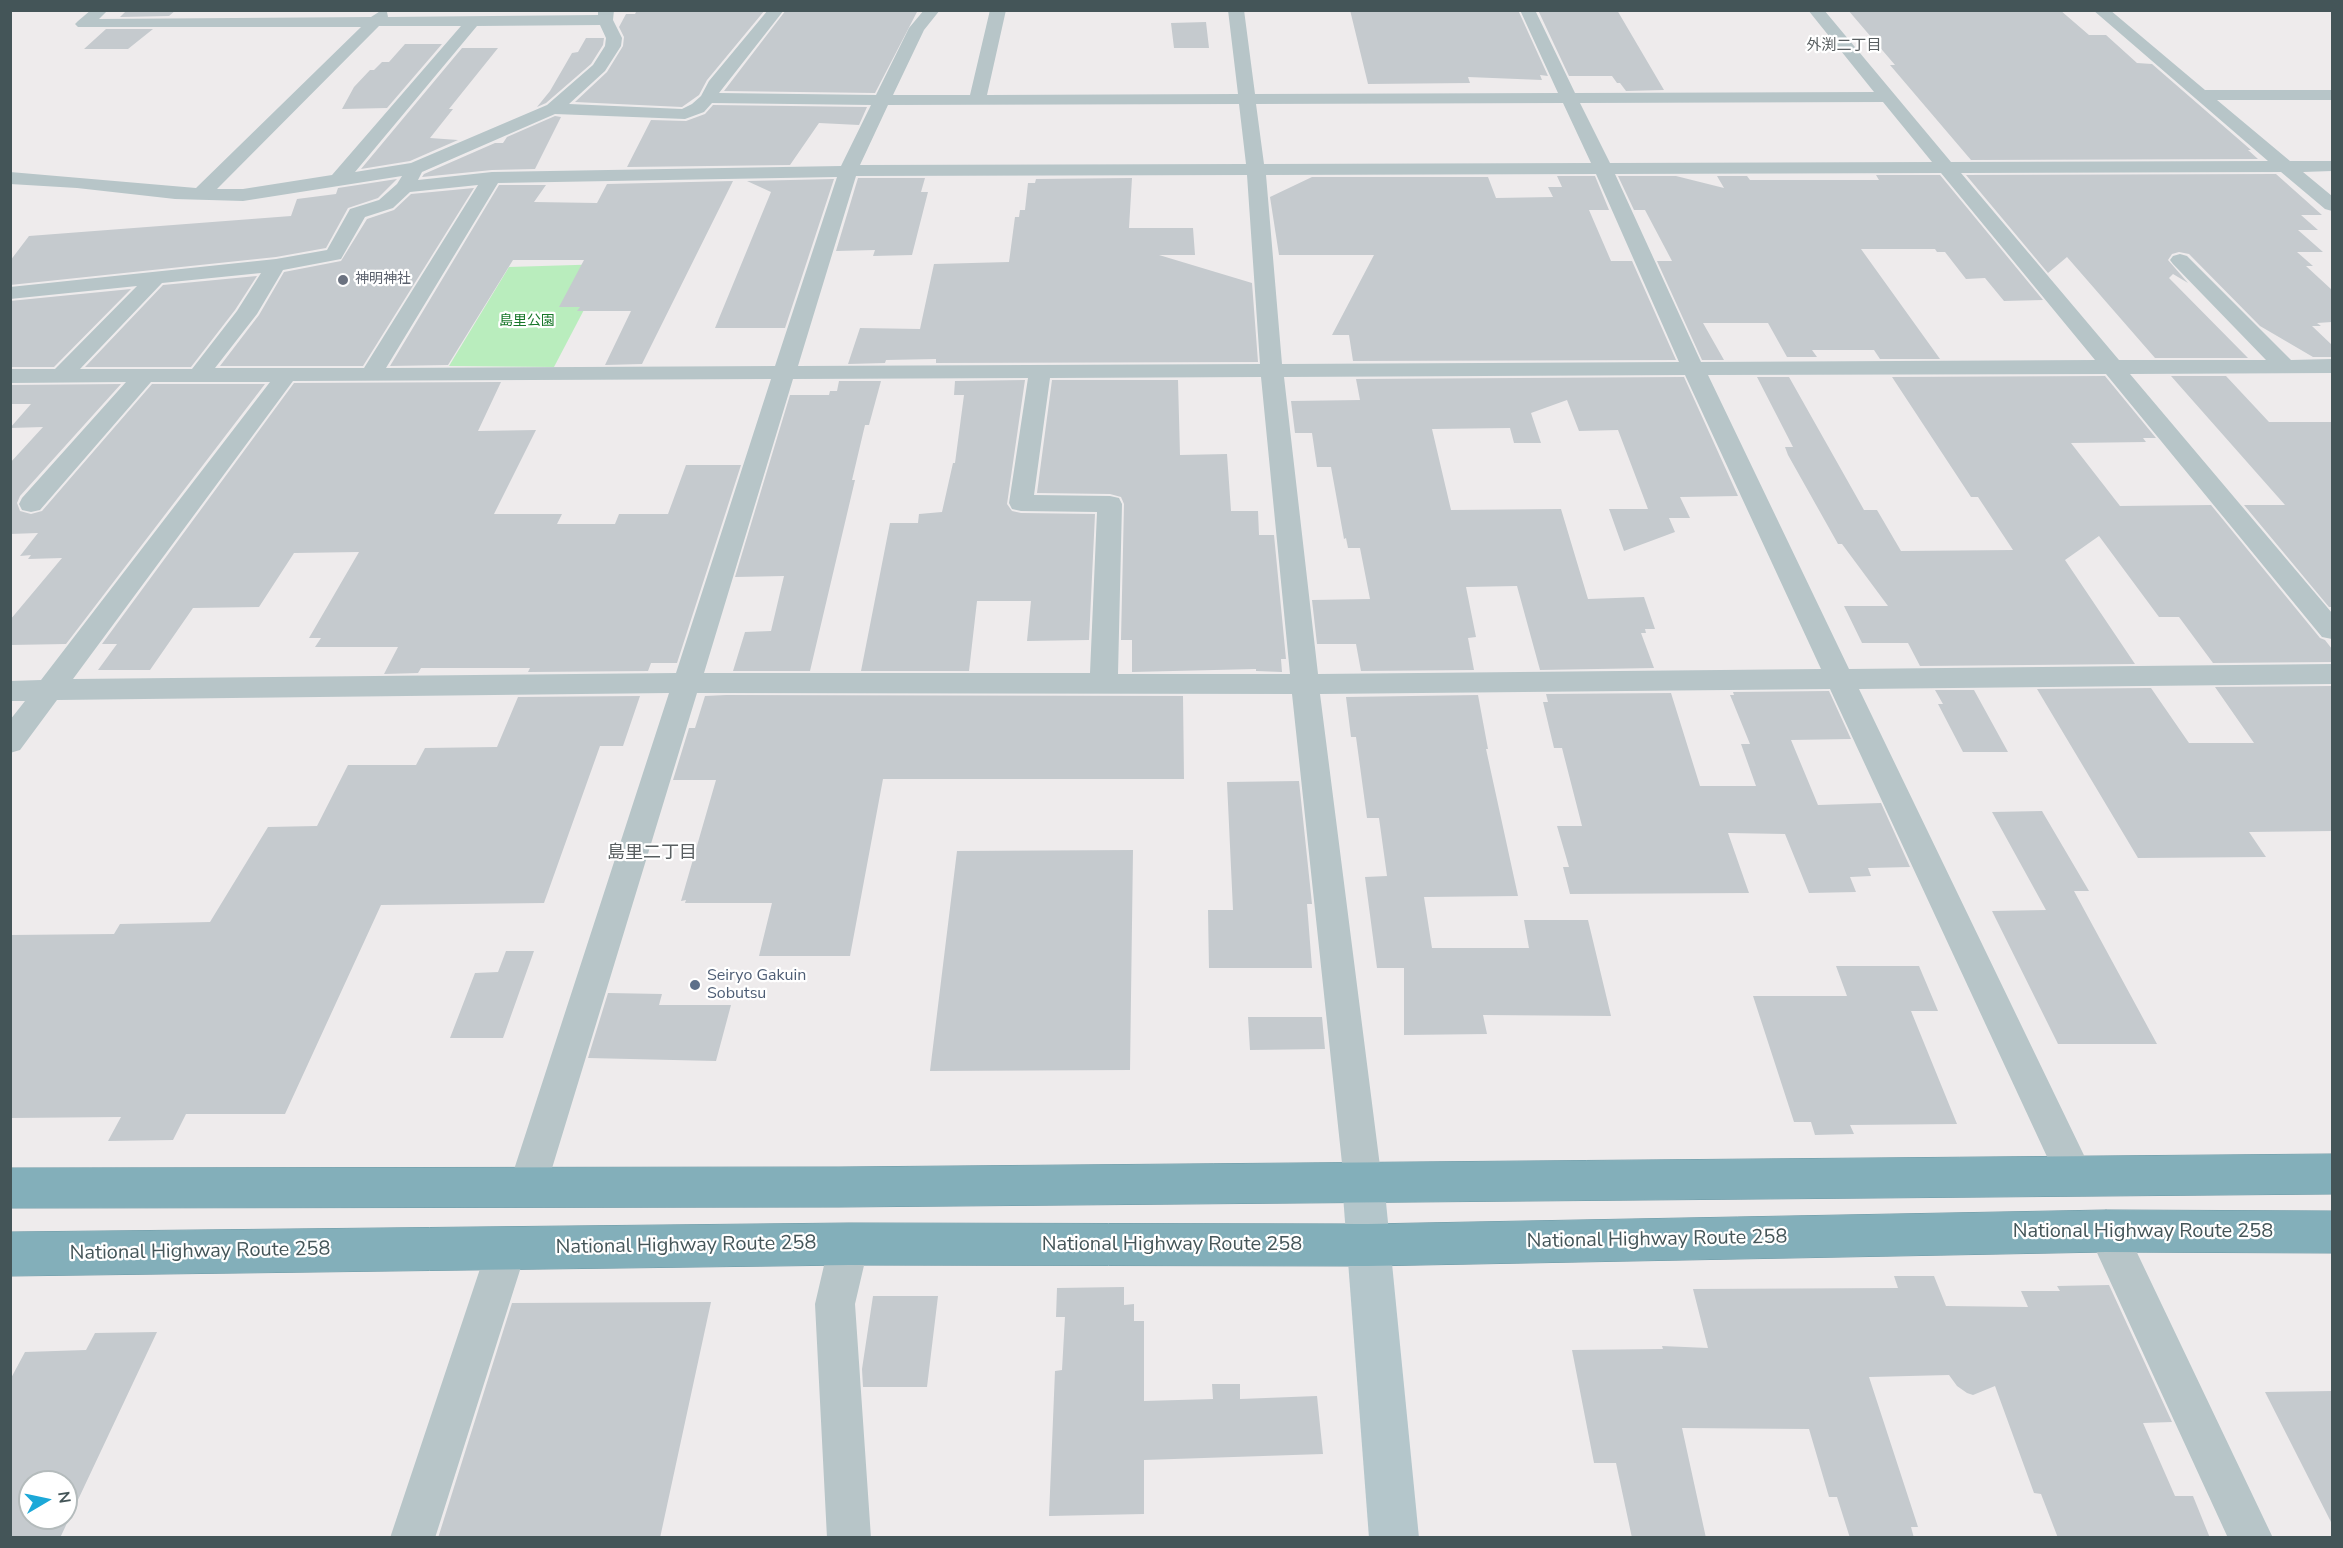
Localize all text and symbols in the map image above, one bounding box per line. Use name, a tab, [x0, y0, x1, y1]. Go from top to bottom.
district label: 外渕二丁目	[1807, 37, 1881, 55]
place label: 神明神社	[355, 272, 411, 288]
marker: 神明神社	[336, 273, 350, 287]
park label: 島里公園	[499, 314, 555, 330]
district label: 島里二丁目	[607, 843, 697, 865]
place label: Seiryo Gakuin Sobutsu	[707, 966, 806, 1004]
marker: Seiryo Gakuin Sobutsu	[688, 978, 702, 992]
street label: National Highway Route 258	[2013, 1220, 2273, 1244]
street label: National Highway Route 258	[1526, 1226, 1788, 1254]
street label: National Highway Route 258	[555, 1232, 817, 1260]
street label: National Highway Route 258	[1042, 1233, 1302, 1257]
street label: National Highway Route 258	[69, 1238, 331, 1266]
north arrow	[18, 1470, 78, 1530]
text: N	[52, 1490, 76, 1505]

